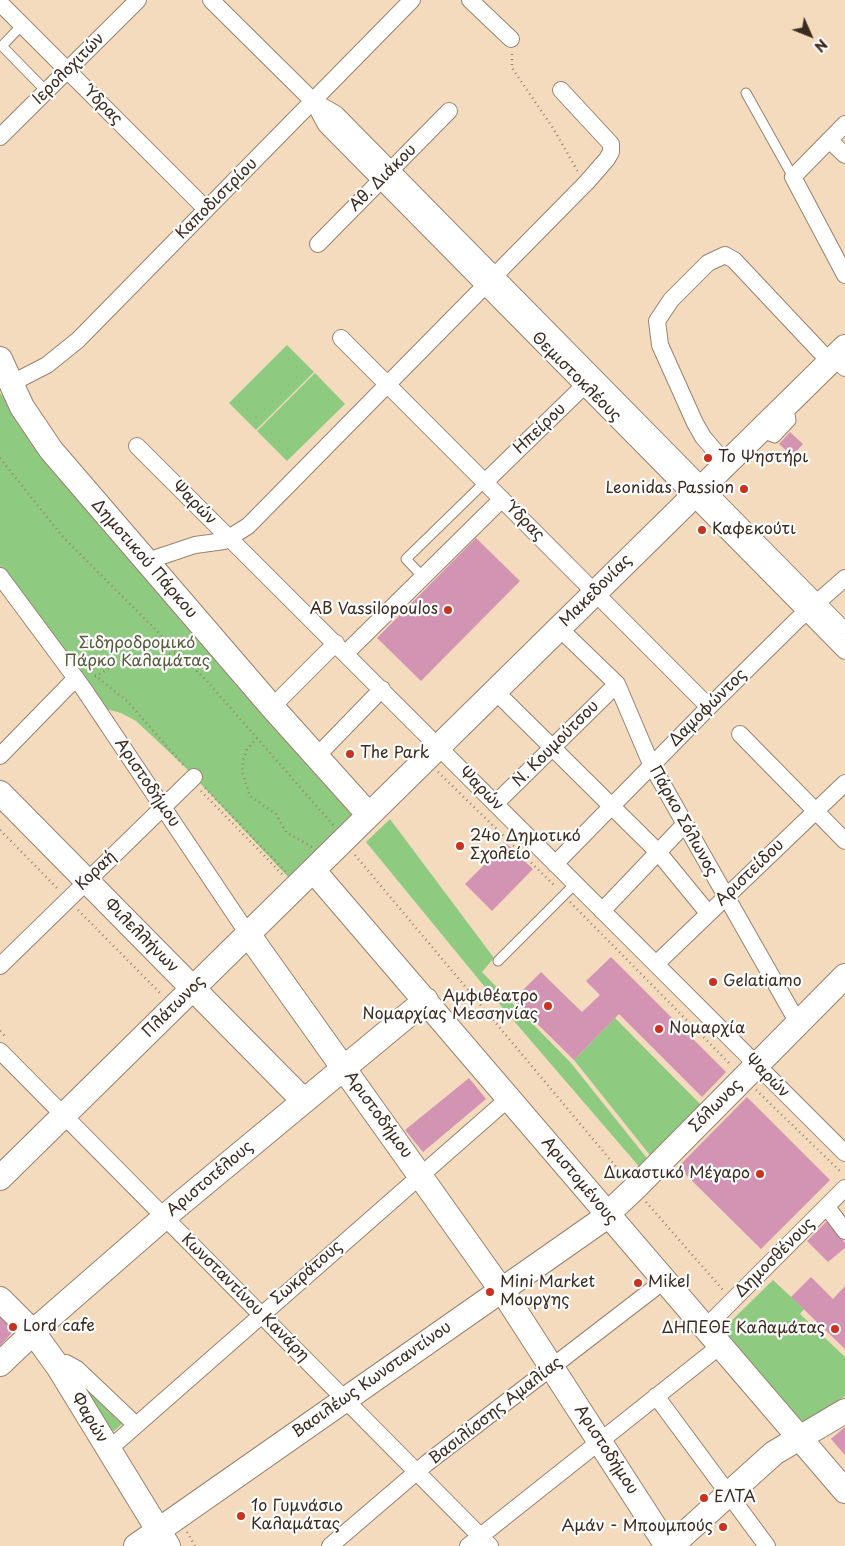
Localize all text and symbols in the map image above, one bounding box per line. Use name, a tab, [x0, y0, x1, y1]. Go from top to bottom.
north arrow	[785, 10, 835, 60]
street label: Ιερολοχιτών	[29, 29, 109, 109]
text: N	[810, 34, 833, 57]
street label: Ύδρας	[80, 83, 126, 129]
street label: Αθ. Διάκου	[345, 140, 421, 216]
street label: Καποδιστρίου	[172, 154, 262, 244]
street label: Θεμιστοκλέους	[527, 328, 625, 426]
street label: Ηπείρου	[510, 400, 570, 458]
place label: Το Ψηστήρι	[718, 448, 808, 468]
marker: Το Ψηστήρι	[702, 452, 714, 464]
street label: Ψαρών	[168, 477, 220, 529]
place label: Leonidas Passion	[605, 479, 734, 499]
marker: Leonidas Passion	[738, 483, 750, 495]
street label: Δημοτικού Πάρκου	[87, 496, 201, 622]
street label: Ύδρας	[502, 499, 548, 545]
place label: Καφεκούτι	[712, 520, 796, 540]
marker: Καφεκούτι	[696, 524, 708, 536]
street label: Μακεδονίας	[556, 551, 636, 631]
place label: AB Vassilopoulos	[310, 600, 438, 620]
marker: AB Vassilopoulos	[442, 604, 454, 616]
park label: Σιδηροδρομικό Πάρκο Καλαμάτας	[64, 634, 210, 672]
street label: Δαμοφώντος	[665, 665, 751, 751]
street label: Ν. Κουμούτσου	[509, 697, 603, 791]
street label: Αριστοδήμου	[110, 735, 184, 831]
place label: The Park	[360, 744, 429, 764]
marker: The Park	[344, 748, 356, 760]
street label: Πάρκο Σόλωνος	[645, 762, 721, 880]
street label: Ψαρών	[455, 763, 507, 815]
place label: 24ο Δημοτικό Σχολείο	[470, 827, 581, 865]
street label: Αριστείδου	[712, 836, 788, 910]
marker: 24ο Δημοτικό Σχολείο	[454, 840, 466, 852]
street label: Κοραή	[72, 847, 120, 895]
street label: Φιλελλήνων	[100, 895, 182, 977]
street label: Πλάτωνος	[139, 972, 209, 1042]
place label: Gelatiamo	[723, 972, 802, 992]
marker: Gelatiamo	[707, 976, 719, 988]
place label: Αμφιθέατρο Νομαρχίας Μεσσηνίας	[362, 987, 538, 1025]
marker: Αμφιθέατρο Νομαρχίας Μεσσηνίας	[542, 1000, 554, 1012]
place label: Νομαρχία	[669, 1019, 745, 1039]
marker: Νομαρχία	[653, 1023, 665, 1035]
street label: Ψαρών	[741, 1050, 793, 1102]
street label: Αριστοδήμου	[340, 1068, 416, 1162]
street label: Σόλωνος	[686, 1076, 746, 1136]
street label: Αριστομένους	[537, 1133, 621, 1229]
street label: Αριστοτέλους	[163, 1137, 257, 1221]
place label: Δικαστικό Μέγαρο	[604, 1164, 750, 1184]
marker: Δικαστικό Μέγαρο	[754, 1168, 766, 1180]
street label: Δημοσθένους	[731, 1214, 819, 1302]
street label: Κωνσταντίνου Κανάρη	[177, 1230, 313, 1366]
street label: Σωκράτους	[268, 1237, 346, 1309]
place label: Mini Market Μουργης	[500, 1273, 595, 1311]
place label: Mikel	[648, 1273, 690, 1293]
marker: Mikel	[632, 1277, 644, 1289]
marker: Mini Market Μουργης	[484, 1286, 496, 1298]
place label: Lord cafe	[23, 1317, 95, 1337]
street label: Βασιλέως Κωνσταντίνου	[289, 1318, 455, 1442]
place label: ΔΗΠΕΘΕ Καλαμάτας	[662, 1319, 825, 1339]
marker: Lord cafe	[7, 1321, 19, 1333]
marker: ΔΗΠΕΘΕ Καλαμάτας	[829, 1323, 841, 1335]
street label: Βασιλίσσης Αμαλίας	[426, 1353, 566, 1469]
street label: Φαρών	[66, 1389, 112, 1447]
street label: Αριστοδήμου	[570, 1402, 642, 1498]
place label: ΕΛΤΑ	[714, 1488, 756, 1508]
marker: ΕΛΤΑ	[698, 1492, 710, 1504]
place label: 1ο Γυμνάσιο Καλαμάτας	[251, 1497, 343, 1535]
marker: 1ο Γυμνάσιο Καλαμάτας	[235, 1510, 247, 1522]
place label: Αμάν - Μπουμπούς	[561, 1517, 713, 1537]
marker: Αμάν - Μπουμπούς	[717, 1521, 729, 1533]

